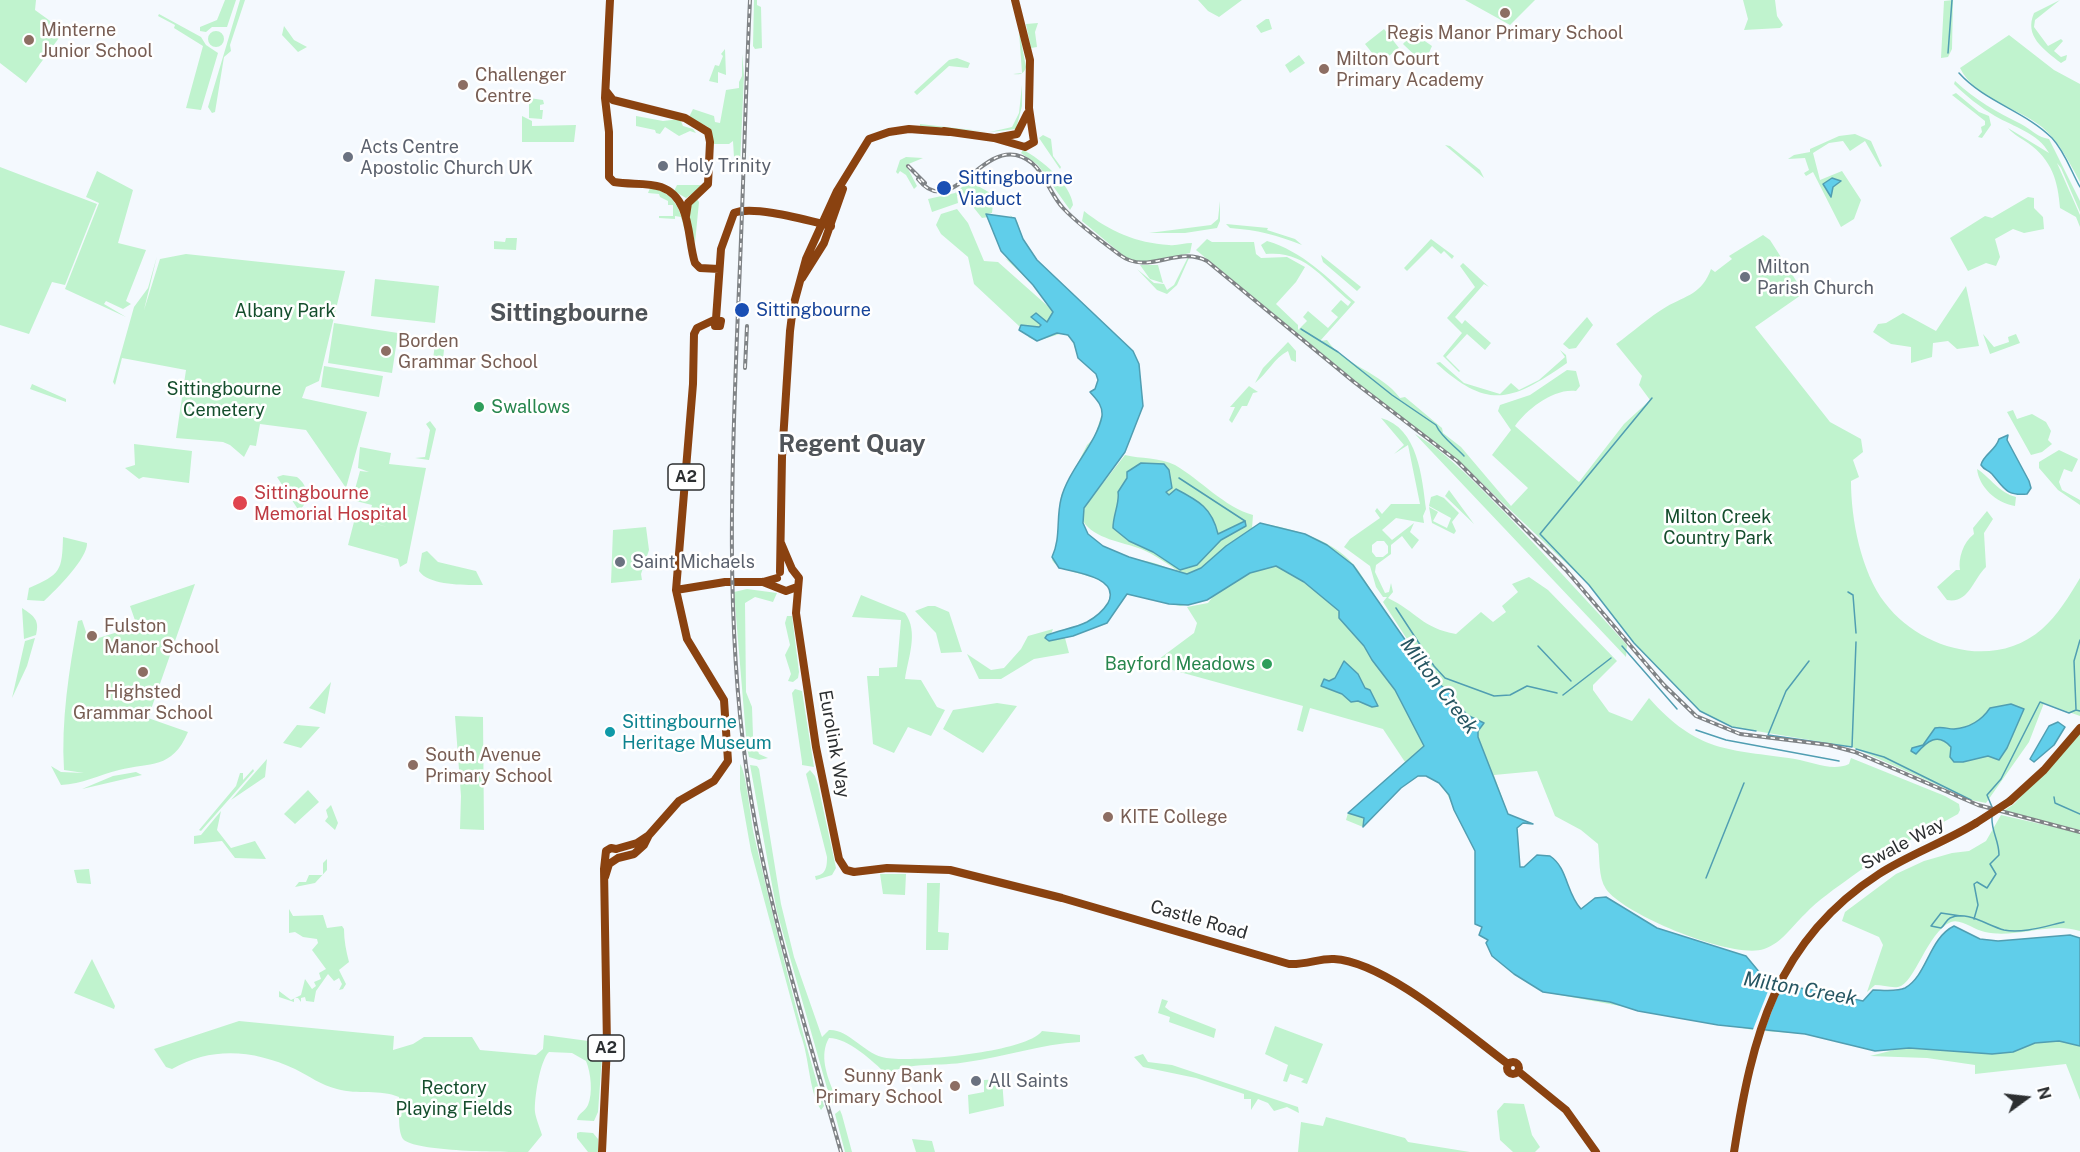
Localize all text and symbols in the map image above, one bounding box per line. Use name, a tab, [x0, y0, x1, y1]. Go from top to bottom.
marker: Regis Manor Primary School	[1498, 6, 1512, 20]
place label: Minterne Junior School	[41, 19, 153, 62]
place label: Regis Manor Primary School	[1387, 22, 1623, 44]
marker: Minterne Junior School	[22, 33, 36, 47]
place label: Milton Court Primary Academy	[1336, 48, 1484, 90]
marker: Milton Court Primary Academy	[1317, 62, 1331, 76]
place label: Challenger Centre	[475, 64, 567, 106]
marker: Challenger Centre	[456, 78, 470, 92]
place label: Acts Centre Apostolic Church UK	[360, 136, 533, 178]
marker: Acts Centre Apostolic Church UK	[341, 150, 355, 164]
place label: Holy Trinity	[675, 155, 771, 177]
marker: Holy Trinity	[656, 159, 670, 173]
place label: Sittingbourne Viaduct	[958, 167, 1073, 210]
marker: Sittingbourne Viaduct	[935, 179, 953, 197]
place label: Milton Parish Church	[1757, 256, 1874, 298]
marker: Milton Parish Church	[1738, 270, 1752, 284]
place label: Sittingbourne	[756, 299, 871, 321]
park label: Albany Park	[234, 300, 336, 322]
district label: Sittingbourne	[490, 300, 648, 328]
marker: Sittingbourne	[733, 301, 751, 319]
place label: Borden Grammar School	[398, 330, 538, 372]
marker: Borden Grammar School	[379, 344, 393, 358]
park label: Sittingbourne Cemetery	[167, 378, 281, 420]
place label: Swallows	[491, 396, 570, 418]
marker: Swallows	[472, 400, 486, 414]
district label: Regent Quay	[778, 431, 926, 459]
road number: A2	[668, 464, 704, 490]
place label: Sittingbourne Memorial Hospital	[254, 482, 407, 524]
marker: Sittingbourne Memorial Hospital	[231, 494, 249, 512]
park label: Milton Creek Country Park	[1663, 506, 1773, 548]
place label: Saint Michaels	[632, 551, 755, 573]
marker: Saint Michaels	[613, 555, 627, 569]
place label: Fulston Manor School	[104, 615, 220, 658]
marker: Fulston Manor School	[85, 629, 99, 643]
water label: Milton Creek	[1395, 633, 1483, 739]
place label: Bayford Meadows	[1105, 653, 1255, 675]
marker: Bayford Meadows	[1260, 657, 1274, 671]
marker: Highsted Grammar School	[136, 665, 150, 679]
place label: Highsted Grammar School	[73, 681, 213, 724]
street label: Eurolink Way	[814, 688, 854, 800]
place label: Sittingbourne Heritage Museum	[622, 711, 772, 754]
marker: Sittingbourne Heritage Museum	[603, 725, 617, 739]
place label: South Avenue Primary School	[425, 744, 553, 786]
marker: South Avenue Primary School	[406, 758, 420, 772]
place label: KITE College	[1120, 806, 1228, 828]
marker: KITE College	[1101, 810, 1115, 824]
street label: Swale Way	[1858, 813, 1948, 875]
street label: Castle Road	[1148, 896, 1250, 944]
water label: Milton Creek	[1741, 967, 1859, 1011]
road number: A2	[588, 1035, 624, 1061]
place label: Sunny Bank Primary School	[815, 1065, 943, 1108]
north arrow	[1996, 1068, 2056, 1128]
place label: All Saints	[988, 1070, 1068, 1092]
marker: All Saints	[969, 1074, 983, 1088]
park label: Rectory Playing Fields	[396, 1077, 512, 1120]
marker: Sunny Bank Primary School	[948, 1079, 962, 1093]
text: N	[2033, 1085, 2055, 1102]

